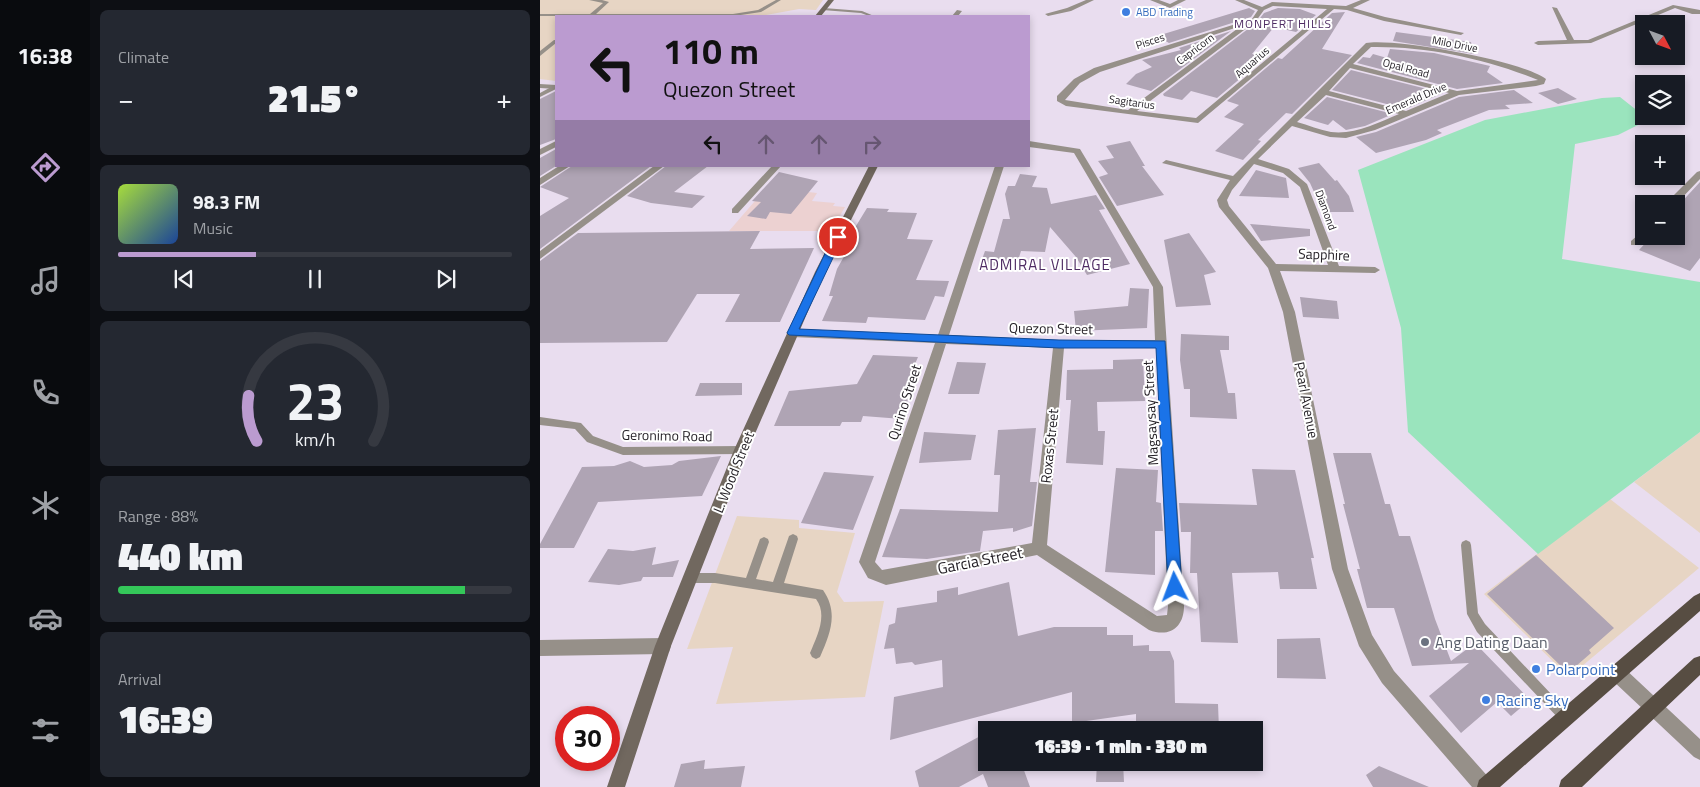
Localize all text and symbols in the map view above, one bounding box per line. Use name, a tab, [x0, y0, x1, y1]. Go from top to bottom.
place label: ABD Trading	[1136, 4, 1193, 20]
marker: ABD Trading	[1120, 6, 1132, 18]
district label: MONPERT HILLS	[1234, 14, 1332, 33]
north arrow	[1635, 15, 1685, 65]
map controls	[1635, 15, 1685, 245]
text: 110 m	[663, 24, 759, 78]
street label: Pisces	[1134, 29, 1166, 53]
street label: Capricorn	[1173, 29, 1217, 69]
street label: Milo Drive	[1431, 32, 1480, 56]
icon: left	[580, 35, 645, 100]
text: 16:38	[18, 39, 72, 73]
street label: Aquarius	[1231, 43, 1273, 81]
text: Climate	[118, 45, 169, 69]
street label: Opal Road	[1381, 54, 1431, 82]
text: 21.5°	[268, 69, 362, 127]
text: Quezon Street	[663, 72, 795, 106]
button: layers	[1635, 75, 1685, 125]
text: −	[118, 77, 134, 120]
text: +	[496, 77, 512, 120]
street label: Emerald Drive	[1383, 78, 1449, 118]
street label: Sagitarius	[1108, 91, 1156, 113]
icon: left	[699, 130, 727, 158]
icon: ahead	[752, 130, 780, 158]
icon: ahead	[805, 130, 833, 158]
icon: right	[858, 130, 886, 158]
button: +	[1635, 135, 1685, 185]
icon: directions	[28, 150, 63, 185]
text: 98.3 FM	[193, 187, 260, 216]
street label: Diamond	[1311, 188, 1341, 233]
button: −	[1635, 195, 1685, 245]
text: Music	[193, 216, 233, 240]
pin	[817, 216, 859, 258]
icon: arrive	[824, 223, 852, 251]
street label: Sapphire	[1298, 243, 1350, 265]
district label: ADMIRAL VILLAGE	[979, 253, 1111, 276]
icon: music	[28, 263, 63, 298]
icon: previous	[170, 265, 198, 293]
icon: pause	[301, 265, 329, 293]
icon: next	[432, 265, 460, 293]
street label: Quezon Street	[1009, 317, 1093, 339]
street label: Magsaysay Street	[1137, 360, 1163, 466]
street label: Pearl Avenue	[1289, 360, 1325, 440]
text: 23	[286, 361, 344, 440]
street label: Qurino Street	[882, 361, 926, 443]
icon: phone	[28, 375, 63, 410]
street label: Roxas Street	[1035, 408, 1063, 484]
street label: Geronimo Road	[621, 424, 713, 446]
text: km/h	[295, 426, 335, 453]
street label: L. Wood Street	[707, 428, 759, 516]
icon: climate	[28, 488, 63, 523]
text: Range · 88%	[118, 504, 198, 528]
text: 440 km	[118, 527, 243, 585]
street label: Garcia Street	[935, 540, 1025, 580]
position arrow	[1148, 560, 1200, 612]
icon: car	[28, 601, 63, 636]
place label: Ang Dating Daan	[1435, 630, 1548, 654]
marker: Ang Dating Daan	[1419, 636, 1431, 648]
place label: Polarpoint	[1546, 657, 1616, 681]
marker: Polarpoint	[1530, 663, 1542, 675]
text: Arrival	[118, 667, 161, 691]
place label: Racing Sky	[1496, 688, 1569, 712]
text: 16:39	[118, 690, 213, 748]
marker: Racing Sky	[1480, 694, 1492, 706]
speed limit sign: 30	[555, 706, 620, 771]
icon: filters	[28, 713, 63, 748]
text: 16:39 · 1 min · 330 m	[1034, 731, 1207, 760]

